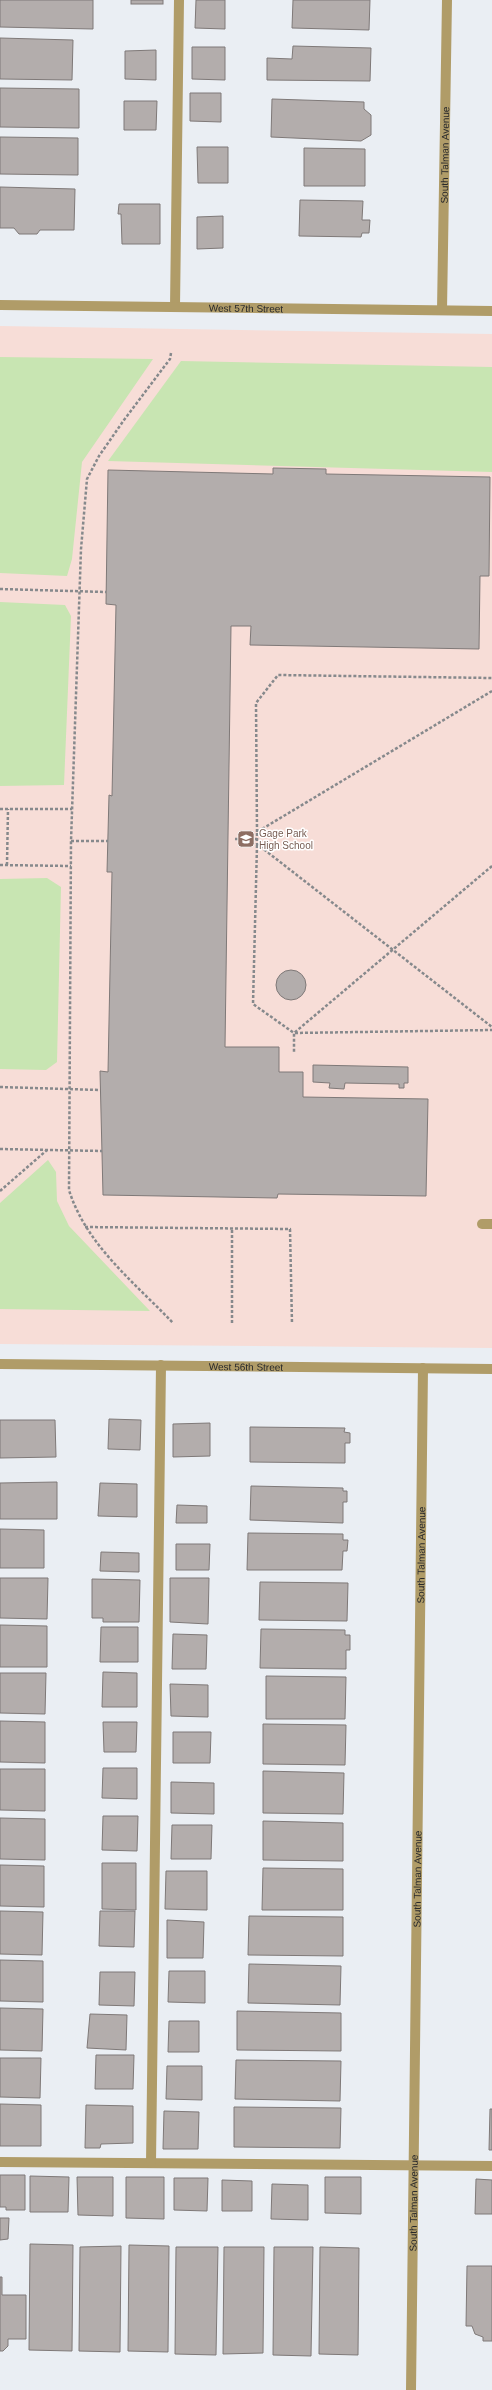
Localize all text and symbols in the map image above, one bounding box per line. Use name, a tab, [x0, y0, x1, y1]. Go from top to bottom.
street label: South Talman Avenue	[439, 106, 451, 204]
street label: West 57th Street	[209, 303, 283, 314]
place label: Gage Park High School	[259, 828, 313, 851]
school or university icon: Gage Park High School	[236, 829, 256, 849]
street label: West 56th Street	[209, 1361, 283, 1373]
street label: South Talman Avenue	[415, 1506, 427, 1604]
street label: South Talman Avenue	[411, 1830, 424, 1928]
street label: South Talman Avenue	[408, 2154, 420, 2252]

